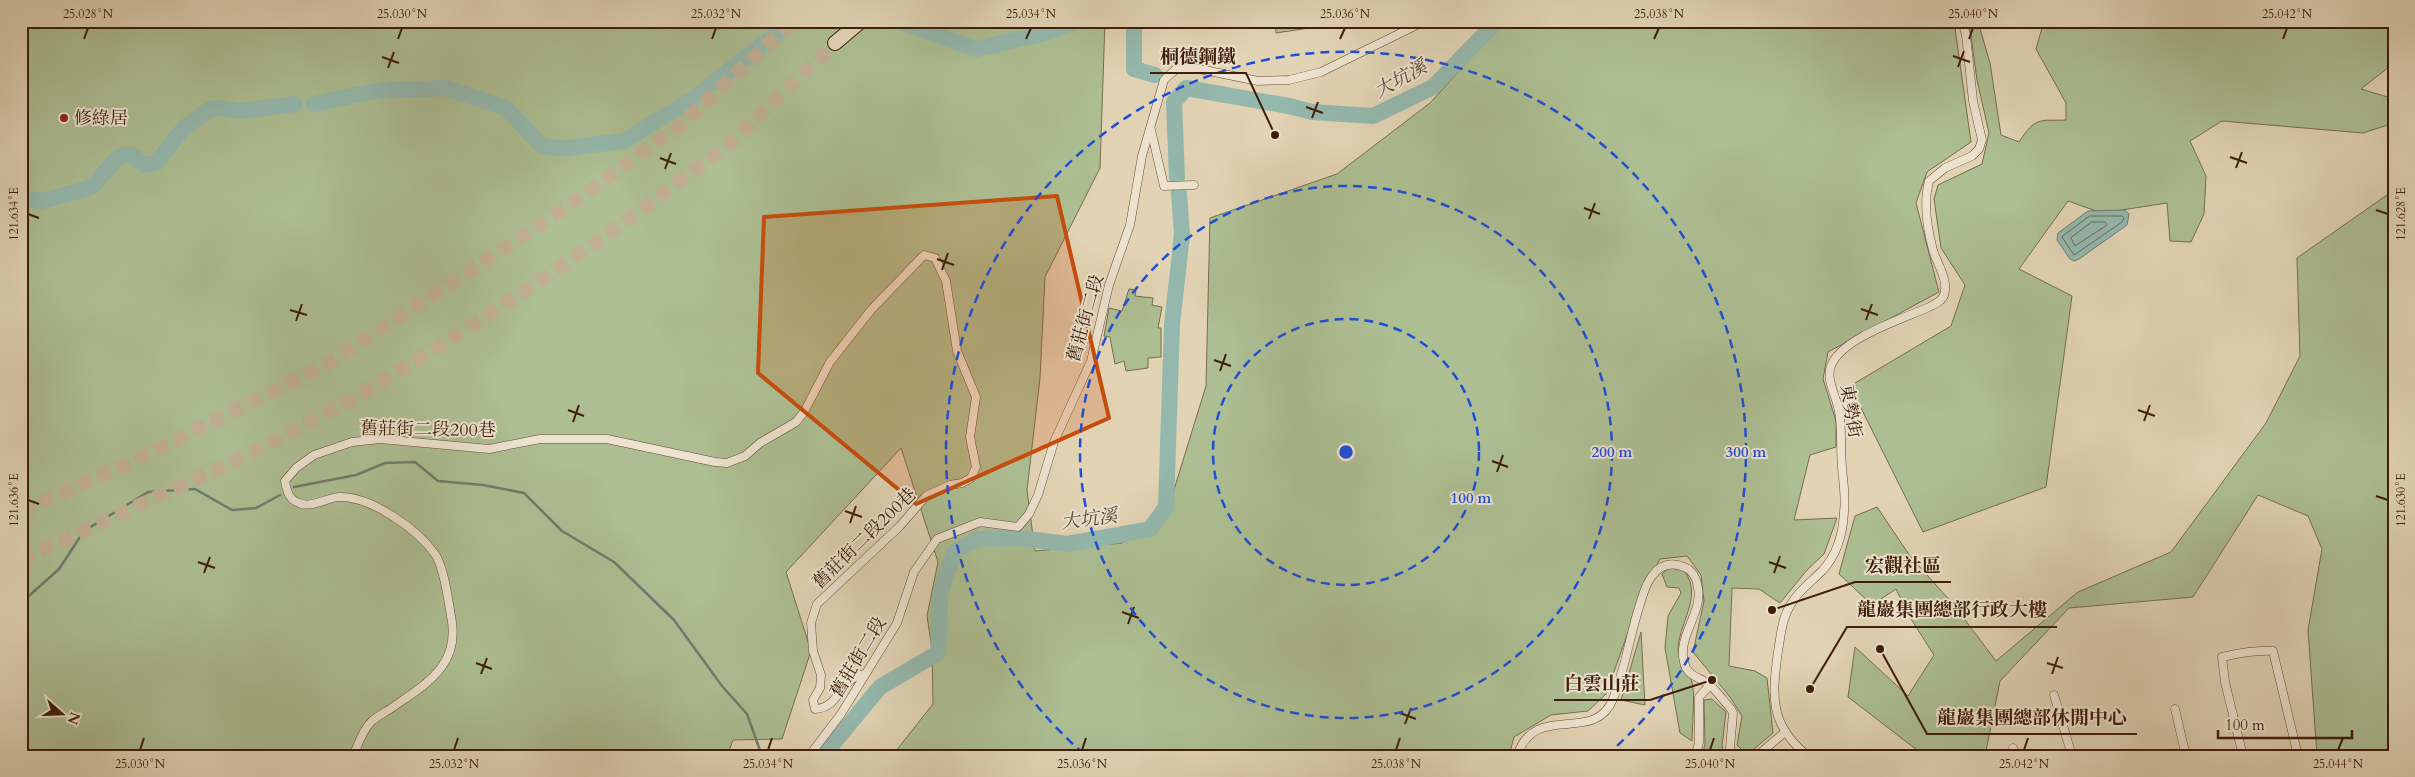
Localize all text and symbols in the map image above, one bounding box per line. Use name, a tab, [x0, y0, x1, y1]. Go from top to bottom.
text: 25.028°N	[63, 6, 114, 22]
text: 25.030°N	[377, 6, 428, 22]
text: 25.032°N	[691, 6, 742, 22]
text: 25.034°N	[1006, 6, 1057, 22]
text: 25.036°N	[1320, 6, 1371, 22]
text: 25.038°N	[1634, 6, 1685, 22]
text: 25.040°N	[1948, 6, 1999, 22]
text: 25.042°N	[2262, 6, 2313, 22]
callout: 桐德鋼鐵	[1150, 39, 1246, 73]
text: 桐德鋼鐵	[1160, 44, 1236, 70]
water label: 大坑溪	[1369, 53, 1433, 104]
place label: 修綠居	[74, 106, 128, 131]
marker: 修綠居	[58, 112, 70, 124]
text: 121.634°E	[6, 187, 22, 241]
text: 121.628°E	[2393, 187, 2409, 241]
street label: 舊莊街二段	[1061, 271, 1110, 365]
street label: 東勢街	[1834, 382, 1868, 440]
street label: 舊莊街二段200巷	[360, 416, 496, 443]
text: 200 m	[1592, 442, 1633, 462]
text: 300 m	[1726, 442, 1767, 462]
centre of rings	[1337, 443, 1355, 461]
text: 121.636°E	[6, 473, 22, 527]
text: 121.630°E	[2393, 473, 2409, 527]
street label: 舊莊街二段200巷	[807, 482, 922, 594]
text: 100 m	[1451, 488, 1492, 508]
water label: 大坑溪	[1059, 502, 1121, 535]
callout: 宏觀社區	[1855, 548, 1951, 582]
text: 宏觀社區	[1865, 553, 1941, 579]
callout: 龍巖集團總部行政大樓	[1847, 593, 2057, 627]
text: 龍巖集團總部行政大樓	[1857, 597, 2047, 623]
street label: 舊莊街二段	[825, 612, 892, 702]
callout: 白雲山莊	[1554, 666, 1650, 700]
text: 白雲山莊	[1564, 671, 1640, 697]
north arrow	[38, 690, 88, 740]
callout: 龍巖集團總部休閒中心	[1927, 700, 2137, 734]
text: 龍巖集團總部休閒中心	[1937, 705, 2127, 731]
scale bar	[2218, 707, 2351, 739]
text: N	[63, 709, 85, 727]
text: 100 m	[2225, 715, 2265, 735]
text: 25.030°N	[115, 756, 166, 772]
text: 25.032°N	[429, 756, 480, 772]
text: 25.034°N	[743, 756, 794, 772]
text: 25.036°N	[1057, 756, 1108, 772]
text: 25.038°N	[1371, 756, 1422, 772]
text: 25.040°N	[1685, 756, 1736, 772]
text: 25.042°N	[1999, 756, 2050, 772]
text: 25.044°N	[2313, 756, 2364, 772]

